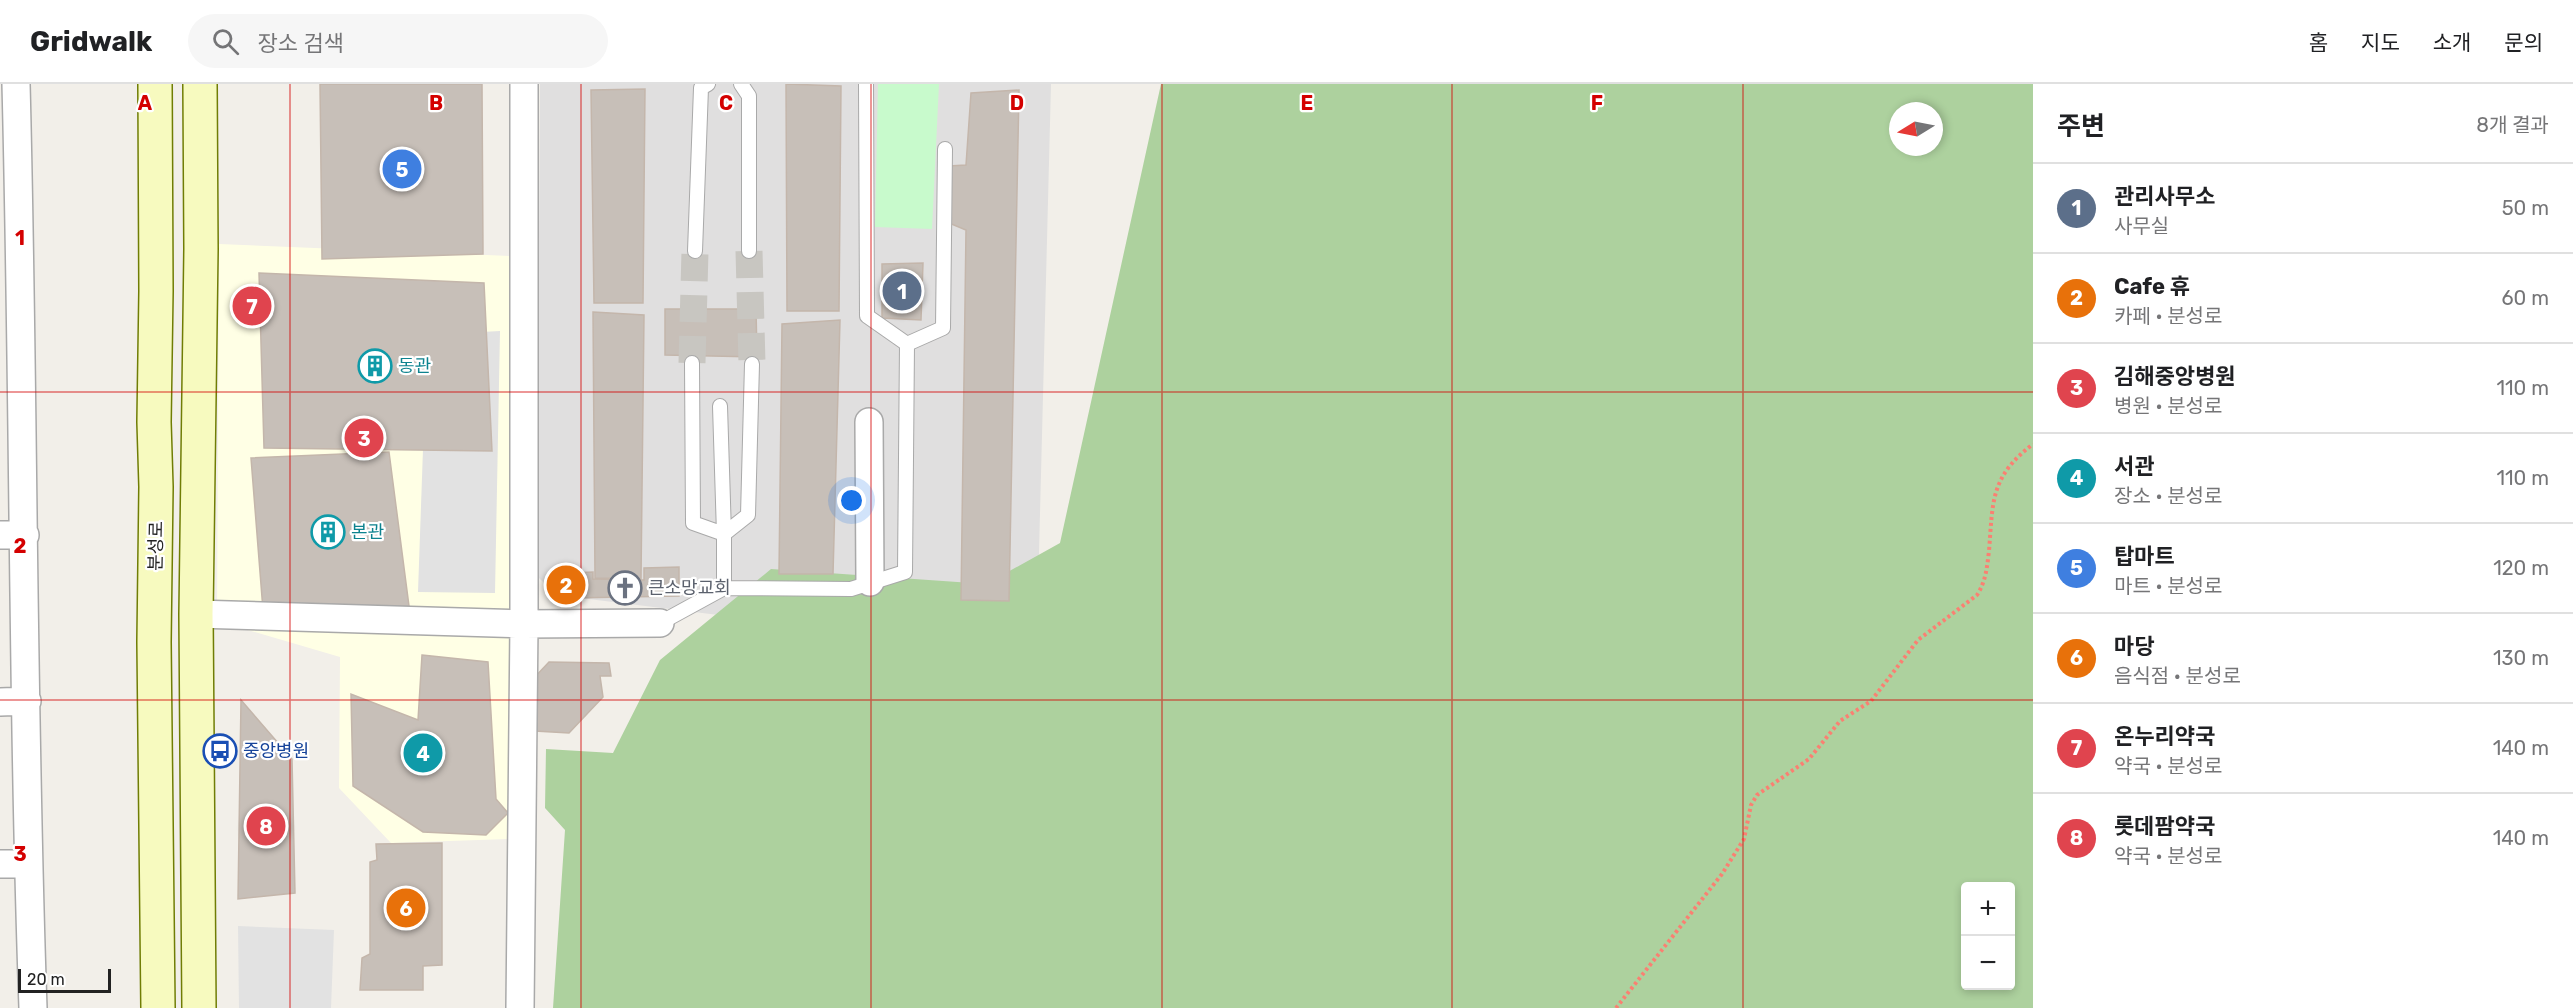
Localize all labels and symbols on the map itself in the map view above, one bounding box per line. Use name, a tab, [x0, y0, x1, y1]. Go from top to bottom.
text: A	[138, 91, 153, 115]
text: B	[429, 91, 443, 115]
text: C	[719, 91, 733, 115]
text: D	[1010, 91, 1024, 115]
text: E	[1301, 91, 1313, 115]
text: F	[1591, 91, 1603, 115]
north arrow	[1889, 102, 1943, 156]
pin: 5	[382, 146, 422, 191]
text: 1	[15, 226, 25, 250]
pin: 1	[882, 268, 922, 314]
pin: 7	[232, 284, 272, 328]
building icon: 동관	[357, 348, 393, 384]
place label: 동관	[398, 355, 432, 377]
pin: 3	[344, 416, 384, 460]
your location	[837, 486, 866, 515]
building icon: 본관	[310, 514, 346, 550]
street label: 분성로	[145, 521, 167, 571]
place label: 본관	[351, 521, 385, 543]
text: 2	[14, 534, 27, 558]
pin: 2	[546, 562, 586, 608]
church icon: 큰소망교회	[607, 570, 643, 606]
place label: 큰소망교회	[648, 577, 731, 599]
pin: 4	[404, 730, 442, 776]
bus stop icon: 중앙병원	[202, 733, 238, 769]
place label: 중앙병원	[243, 740, 309, 762]
pin: 8	[246, 804, 286, 848]
text: 3	[13, 842, 27, 866]
pin: 6	[386, 886, 426, 930]
scale bar	[18, 966, 111, 994]

